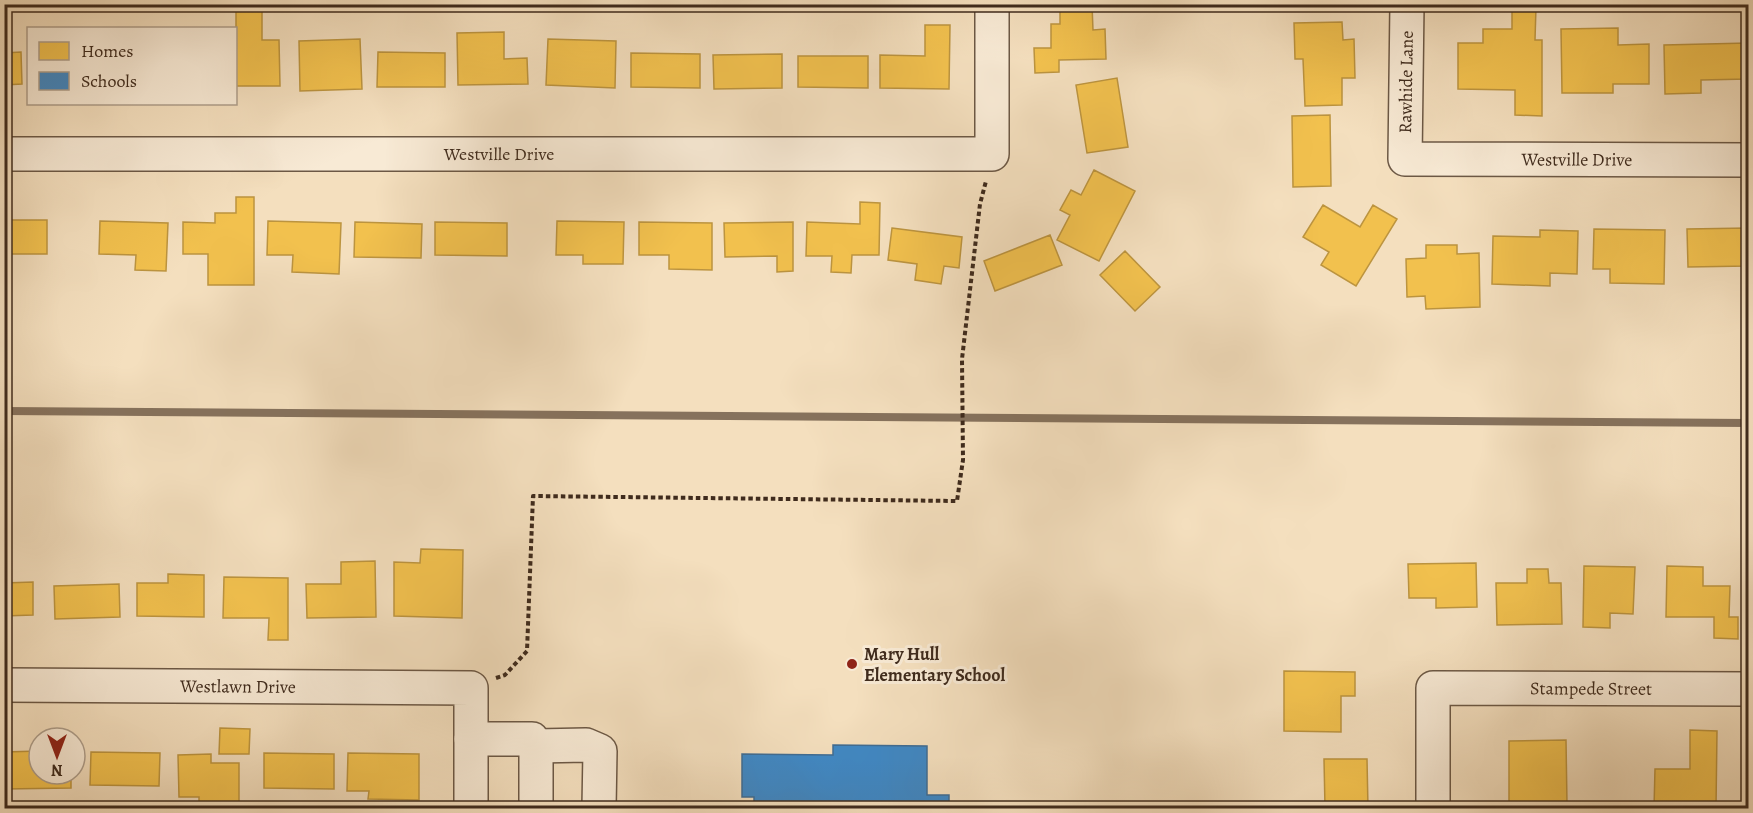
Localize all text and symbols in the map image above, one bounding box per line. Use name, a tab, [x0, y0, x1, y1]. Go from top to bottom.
legend	[27, 27, 237, 105]
street label: Rawhide Lane	[1393, 30, 1419, 134]
text: Homes	[81, 39, 133, 63]
text: Schools	[81, 69, 137, 93]
street label: Westville Drive	[443, 142, 554, 166]
street label: Westville Drive	[1521, 147, 1632, 172]
place label: Mary Hull Elementary School	[864, 642, 1006, 687]
marker: Mary Hull Elementary School	[845, 657, 859, 671]
street label: Westlawn Drive	[179, 674, 296, 699]
street label: Stampede Street	[1530, 676, 1652, 701]
north arrow	[27, 726, 87, 786]
text: N	[51, 759, 63, 781]

